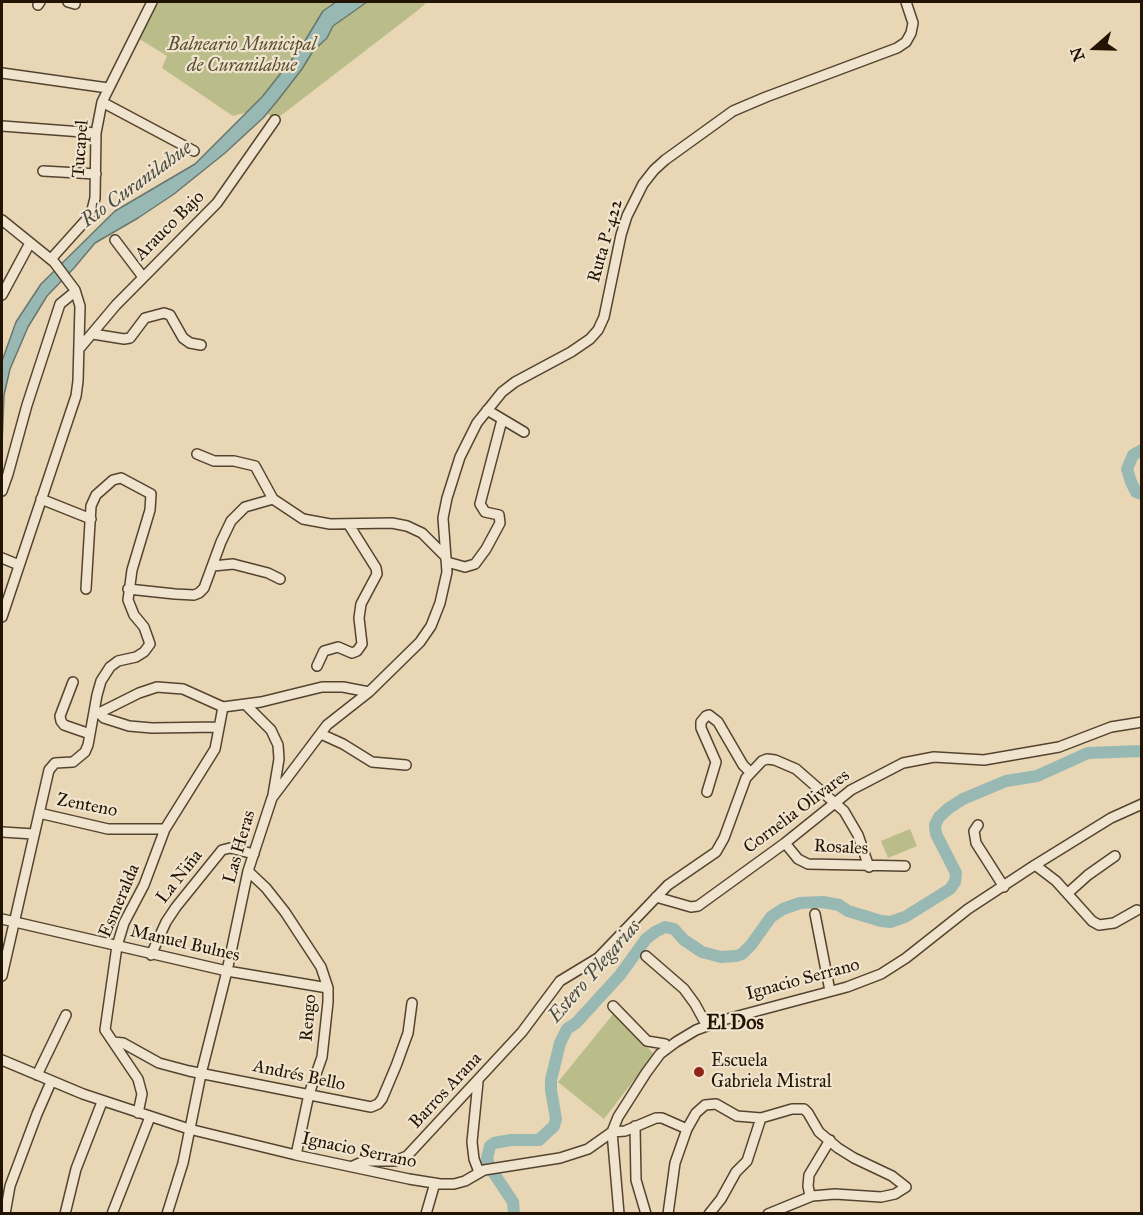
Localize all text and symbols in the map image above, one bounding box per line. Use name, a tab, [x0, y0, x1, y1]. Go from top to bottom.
north arrow	[1065, 18, 1125, 78]
park label: Balneario Municipal de Curanilahue	[168, 35, 316, 78]
text: N	[1066, 45, 1089, 64]
street label: Tucapel	[68, 119, 94, 179]
water label: Río Curanilahue	[77, 137, 197, 233]
street label: Arauco Bajo	[131, 187, 209, 265]
street label: Ruta P-422	[584, 197, 628, 285]
street label: Cornelia Olivares	[740, 765, 854, 859]
street label: Zenteno	[55, 790, 119, 822]
street label: Las Heras	[219, 808, 261, 886]
street label: Rosales	[813, 836, 869, 860]
street label: La Niña	[152, 846, 208, 908]
street label: Esmeralda	[95, 861, 145, 941]
water label: Estero Plegarias	[544, 916, 646, 1028]
street label: Manuel Bulnes	[128, 921, 242, 967]
street label: Ignacio Serrano	[744, 954, 862, 1006]
street label: Rengo	[296, 993, 322, 1043]
district label: El Dos	[706, 1012, 764, 1036]
street label: Barros Arana	[405, 1048, 487, 1134]
place label: Escuela Gabriela Mistral	[711, 1051, 832, 1094]
street label: Andrés Bello	[251, 1056, 347, 1096]
marker: Escuela Gabriela Mistral	[692, 1065, 706, 1079]
street label: Ignacio Serrano	[300, 1128, 418, 1174]

